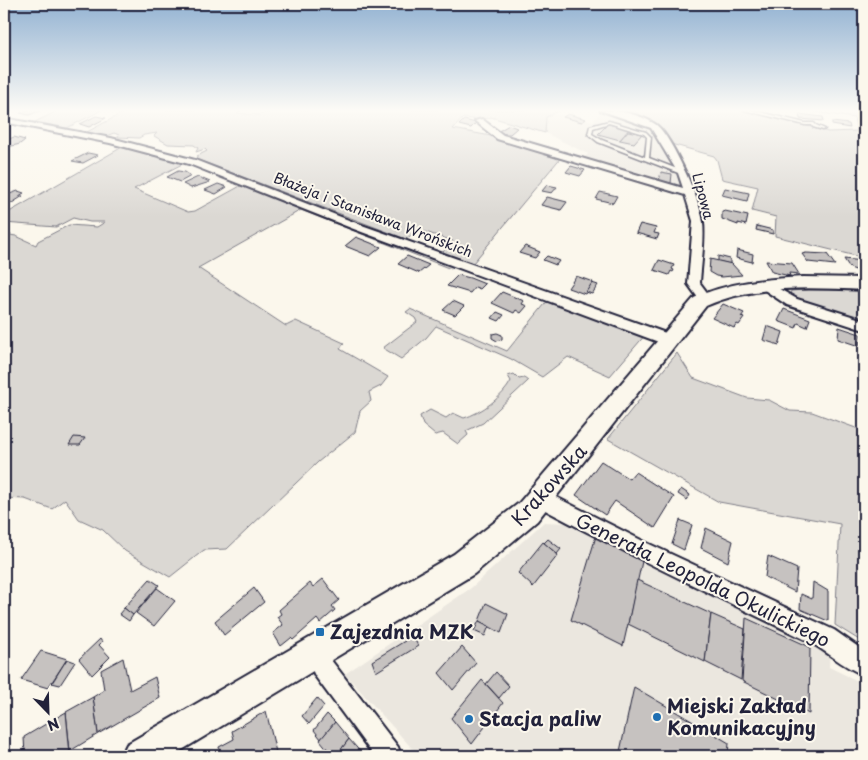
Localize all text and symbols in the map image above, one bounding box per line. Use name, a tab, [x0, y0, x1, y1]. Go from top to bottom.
street label: Błażeja i Stanisława Wrońskich	[271, 167, 476, 262]
street label: Lipowa	[687, 170, 720, 222]
street label: Krakowska	[504, 437, 593, 531]
street label: Generała Leopolda Okulickiego	[571, 505, 835, 653]
place label: Zajezdnia MZK	[330, 617, 474, 645]
marker: Zajezdnia MZK	[314, 626, 326, 638]
north arrow	[22, 688, 72, 738]
place label: Miejski Zakład Komunikacyjny	[667, 691, 816, 741]
place label: Stacja paliw	[479, 704, 601, 732]
marker: Miejski Zakład Komunikacyjny	[651, 711, 663, 723]
text: N	[44, 713, 62, 736]
marker: Stacja paliw	[463, 713, 475, 725]

